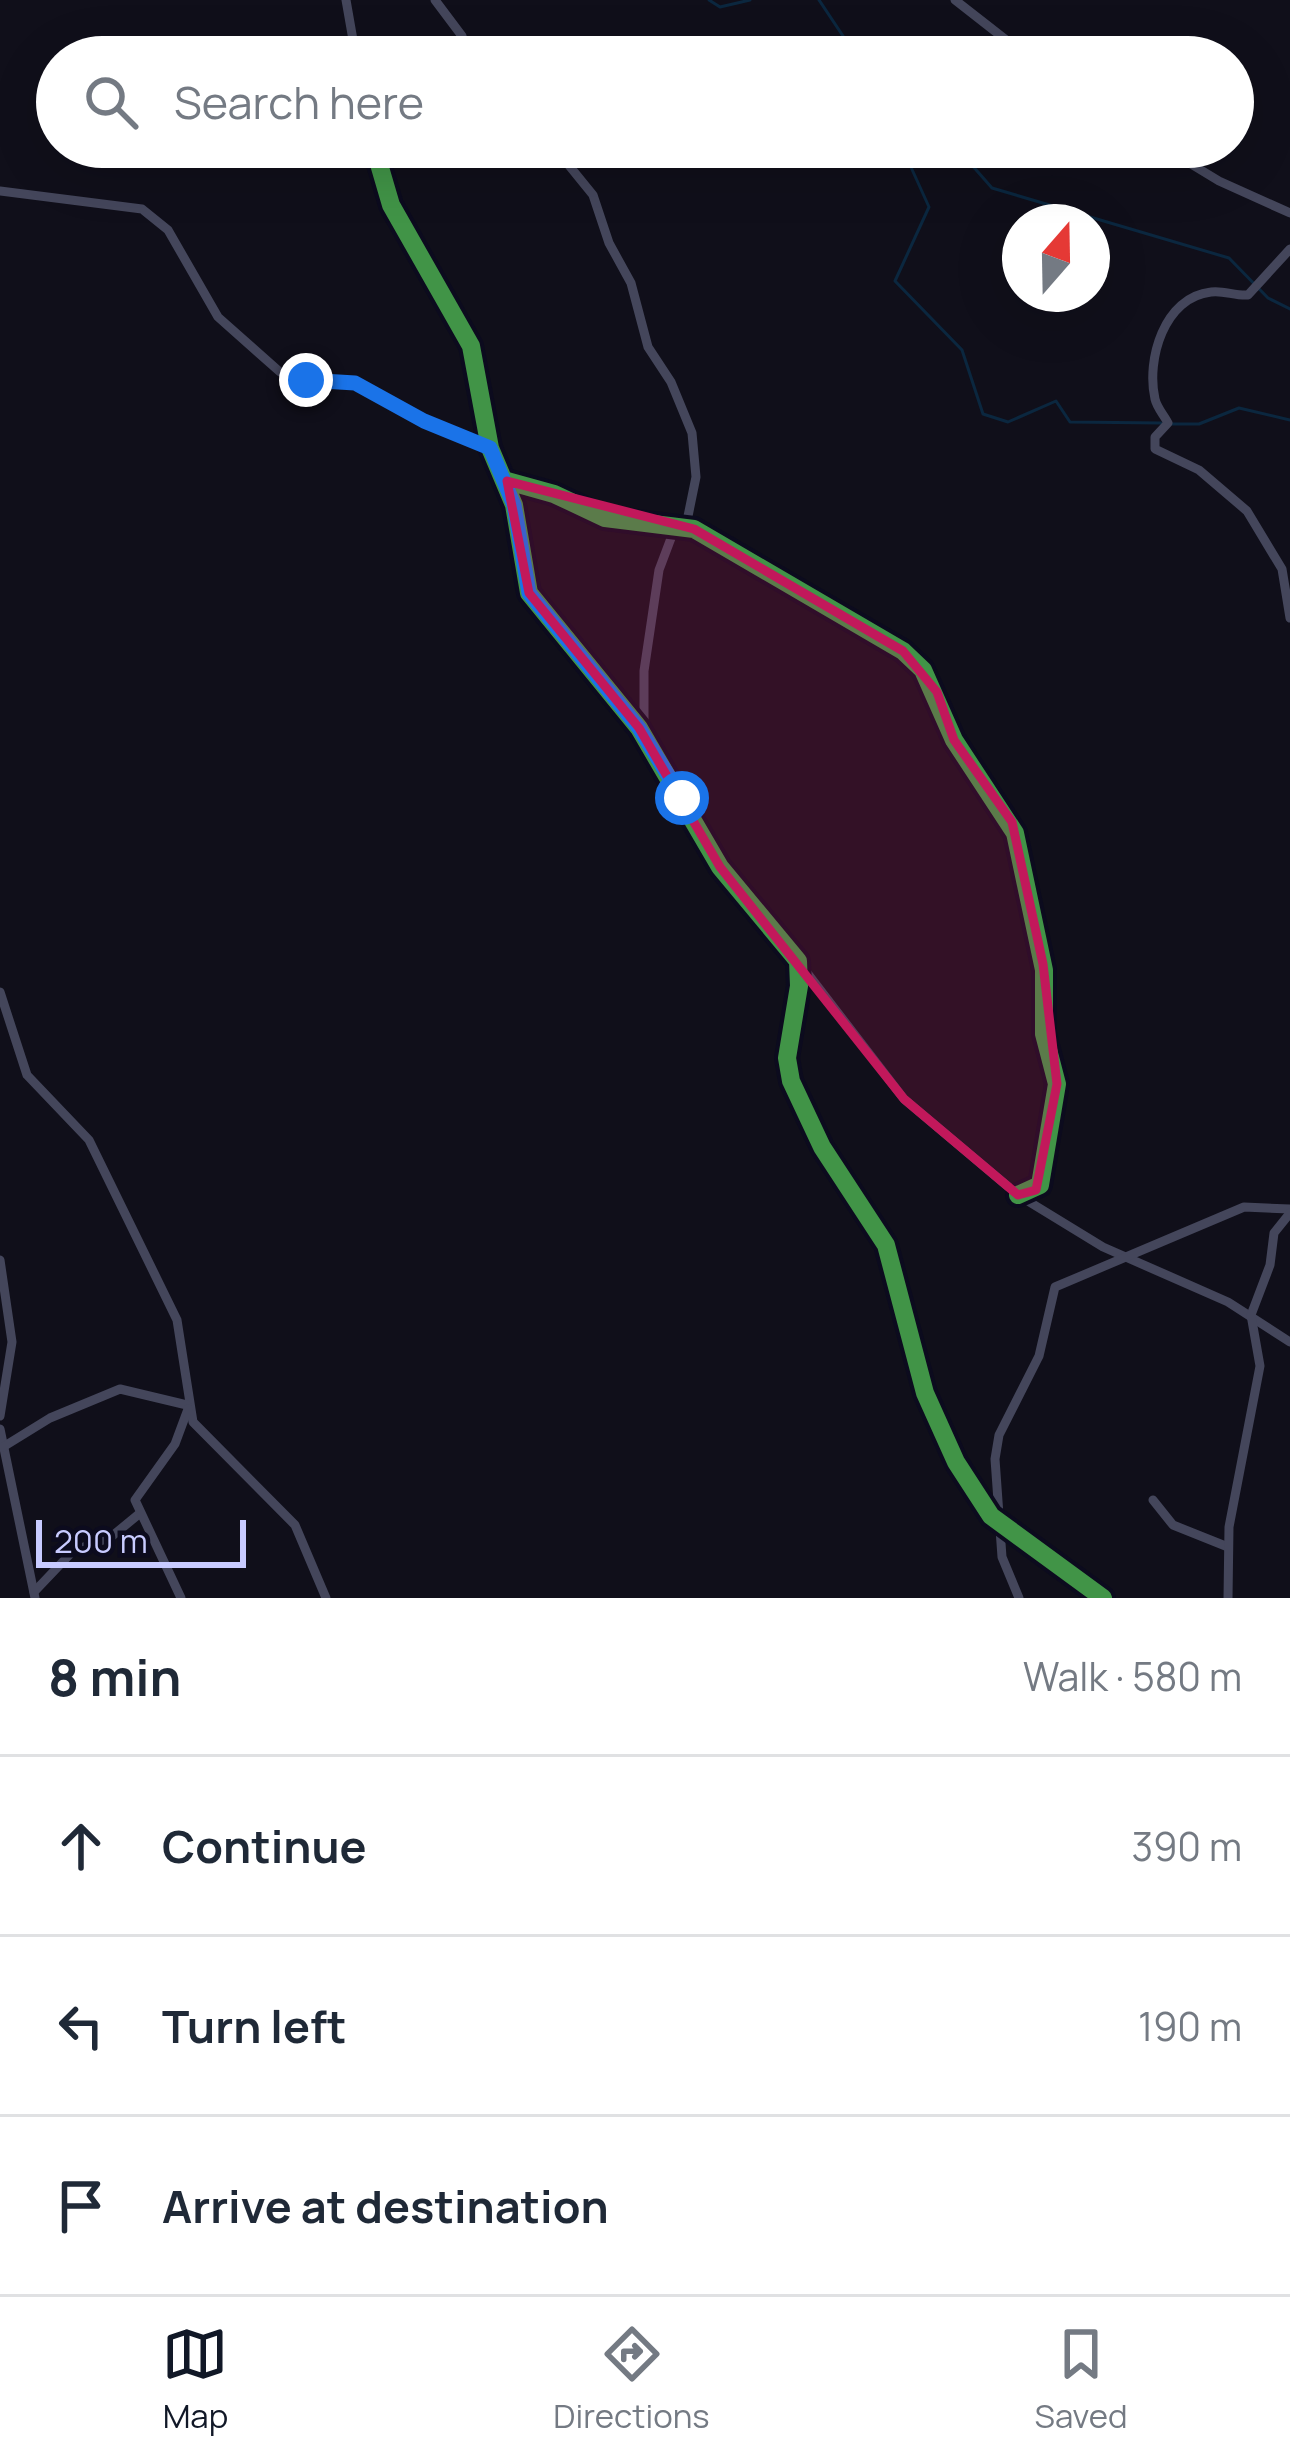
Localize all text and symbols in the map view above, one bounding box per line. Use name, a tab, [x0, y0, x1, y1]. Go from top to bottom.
search box	[36, 36, 1254, 168]
icon: search	[78, 69, 144, 135]
text: Search here	[174, 71, 424, 133]
north arrow	[1002, 204, 1110, 312]
route end	[279, 353, 333, 407]
route start	[655, 771, 709, 825]
scale bar	[36, 1514, 246, 1567]
text: 200 m	[54, 1518, 148, 1563]
text: 8 min	[48, 1642, 182, 1711]
text: Walk · 580 m	[1023, 1649, 1242, 1703]
icon: ahead	[48, 1813, 114, 1879]
text: Continue	[162, 1815, 367, 1877]
text: 390 m	[1132, 1819, 1242, 1873]
icon: left	[48, 1993, 114, 2059]
text: Turn left	[162, 1995, 347, 2057]
text: 190 m	[1138, 1999, 1242, 2053]
icon: arrive	[48, 2173, 114, 2239]
text: Arrive at destination	[162, 2175, 609, 2237]
tab: Map	[162, 2321, 228, 2438]
tab: Directions	[553, 2321, 710, 2438]
tab: Saved	[1035, 2321, 1128, 2438]

